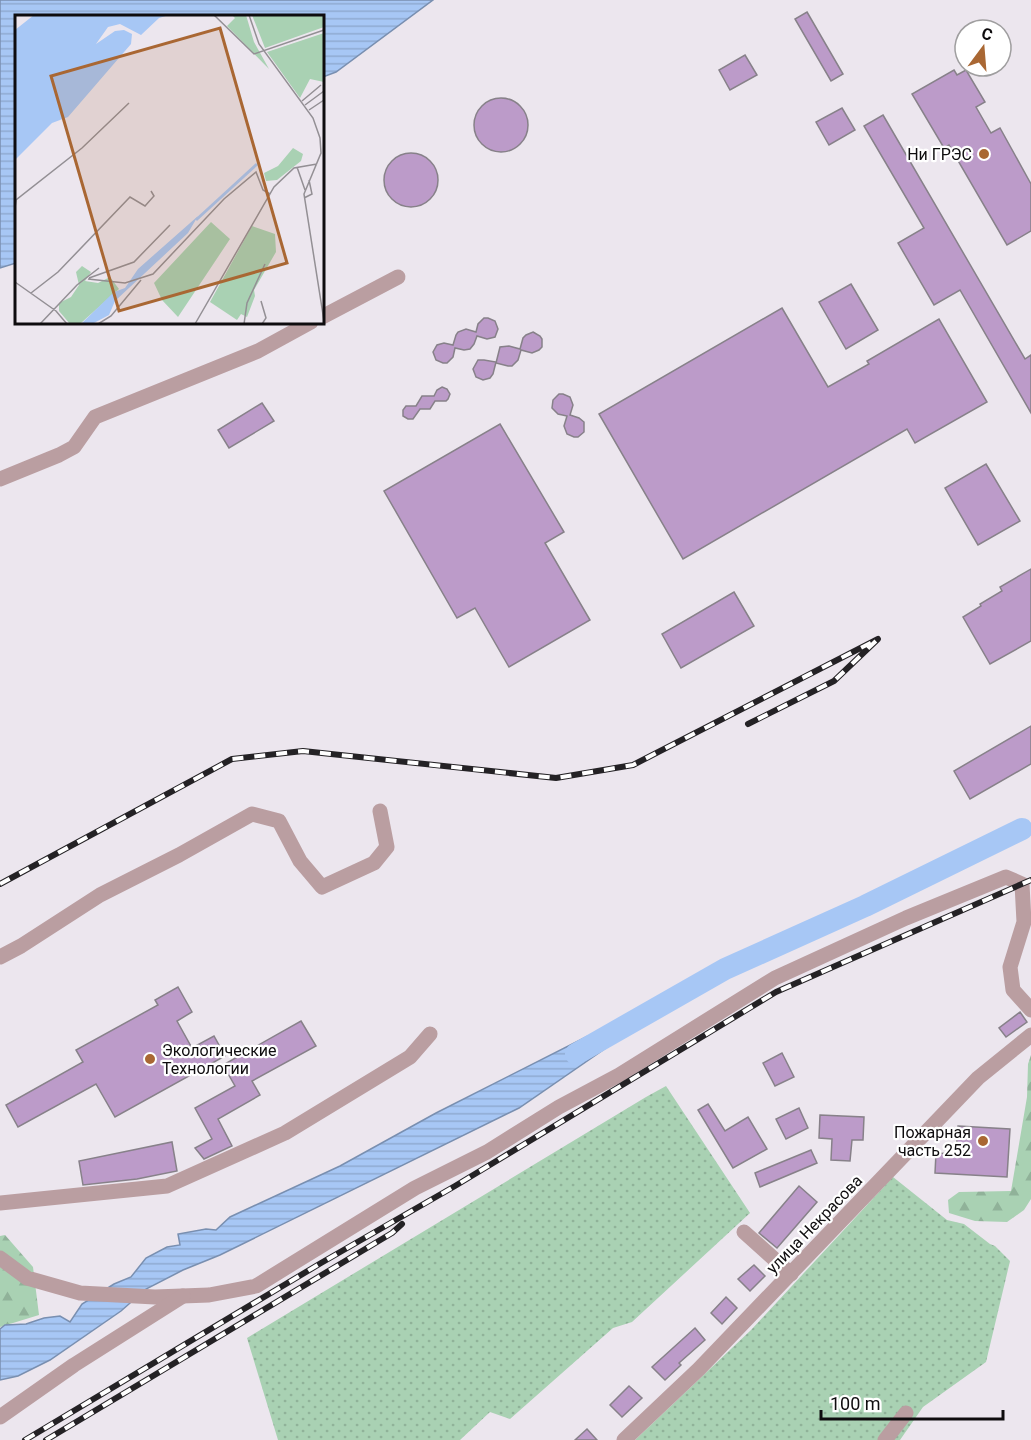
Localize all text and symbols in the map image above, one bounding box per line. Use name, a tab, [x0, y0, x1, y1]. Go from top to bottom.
inset map	[15, 15, 324, 324]
north arrow	[953, 18, 1013, 78]
text: С	[979, 23, 995, 45]
place label: Ни ГРЭС	[907, 145, 972, 164]
marker: Ни ГРЭС	[977, 147, 991, 161]
place label: Экологические Технологии	[162, 1041, 277, 1078]
marker: Экологические Технологии	[143, 1052, 157, 1066]
place label: Пожарная часть 252	[894, 1123, 971, 1160]
marker: Пожарная часть 252	[976, 1134, 990, 1148]
street label: улица Некрасова	[763, 1171, 866, 1278]
scale bar	[821, 1383, 1002, 1421]
text: 100 m	[830, 1393, 881, 1414]

